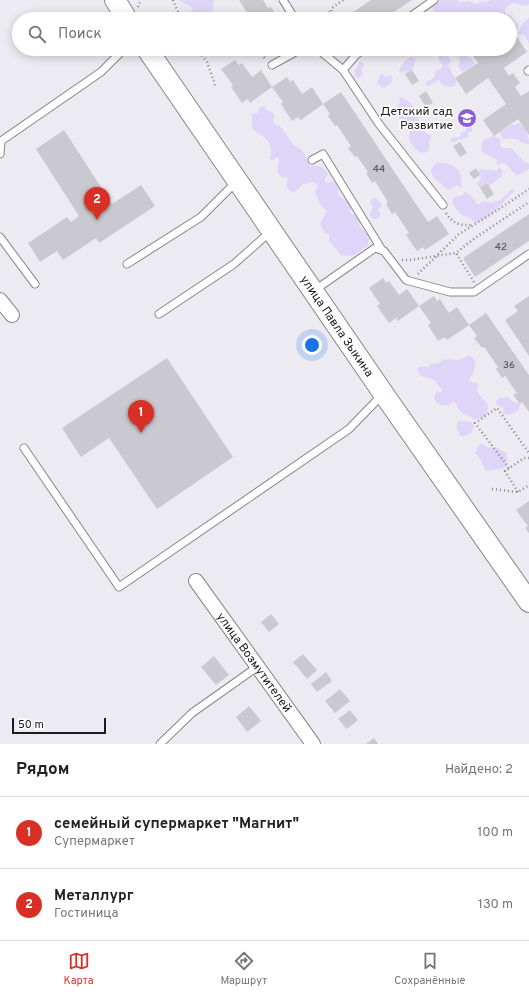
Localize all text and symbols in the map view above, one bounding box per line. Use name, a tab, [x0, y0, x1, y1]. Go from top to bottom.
search box	[12, 12, 517, 56]
icon: search	[26, 23, 48, 45]
text: Поиск	[58, 25, 102, 44]
place label: Детский сад Развитие	[380, 104, 453, 134]
school or university icon: Детский сад Развитие	[456, 107, 478, 129]
house number: 44	[373, 163, 385, 176]
pin: 2	[84, 187, 110, 220]
house number: 42	[495, 241, 507, 254]
street label: улица Павла Зыкина	[296, 273, 377, 380]
your location	[302, 335, 322, 355]
house number: 36	[503, 359, 515, 372]
pin: 1	[128, 400, 154, 433]
street label: улица Возмутителей	[212, 610, 295, 716]
scale bar	[12, 716, 106, 735]
text: 50 m	[18, 718, 44, 732]
text: Рядом	[16, 759, 69, 781]
text: Найдено: 2	[445, 762, 513, 778]
text: семейный супермаркет "Магнит"	[54, 815, 299, 834]
text: 1	[26, 825, 32, 841]
text: 100 m	[477, 825, 513, 841]
text: Супермаркет	[54, 834, 135, 850]
text: Металлург	[54, 887, 134, 906]
text: 2	[25, 897, 33, 913]
text: 130 m	[478, 897, 513, 913]
text: Гостиница	[54, 906, 118, 922]
tab: Карта	[63, 950, 94, 988]
tab: Маршрут	[220, 950, 267, 988]
tab: Сохранённые	[394, 950, 466, 988]

